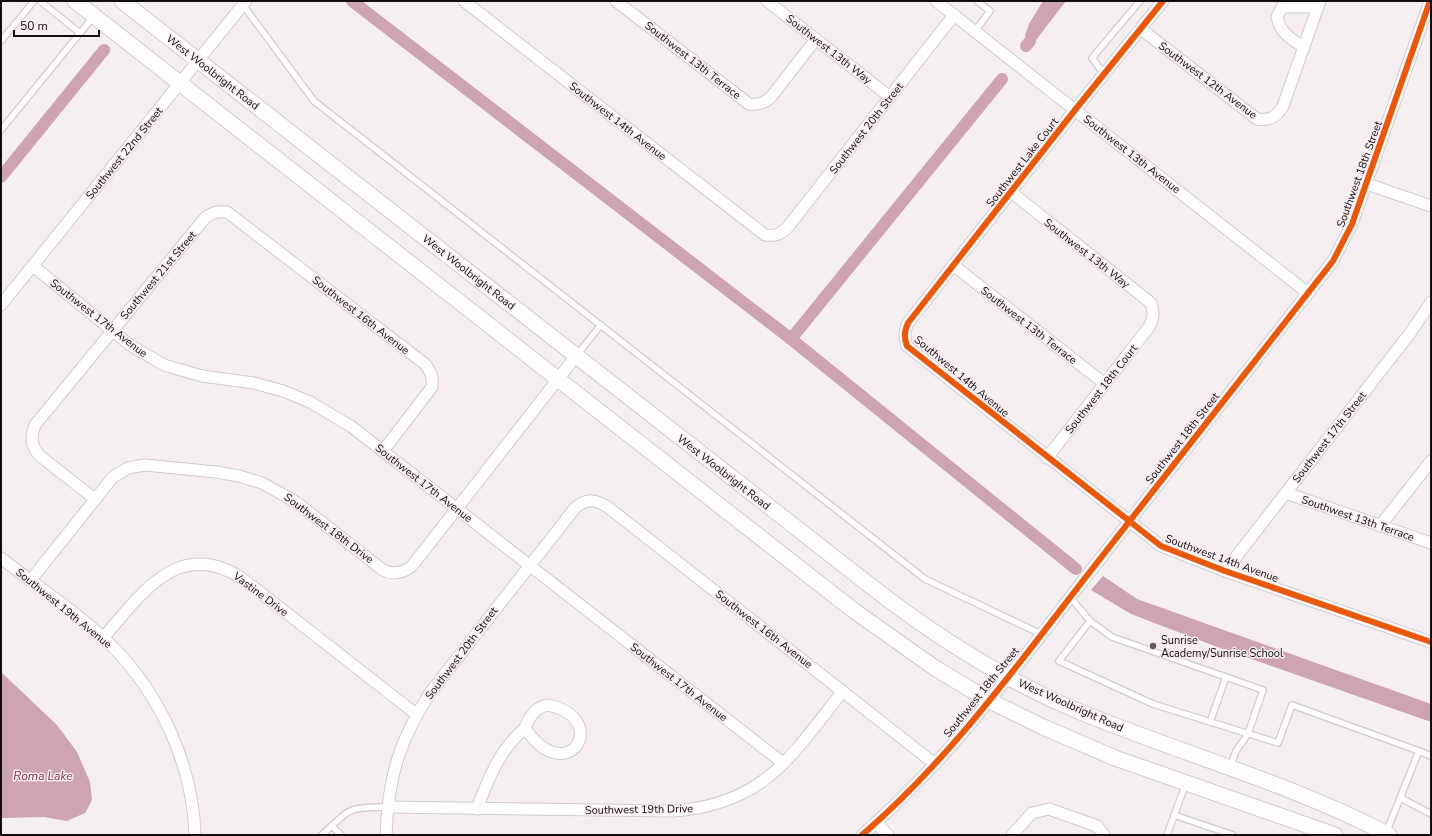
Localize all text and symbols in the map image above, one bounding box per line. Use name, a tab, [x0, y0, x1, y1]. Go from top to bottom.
street label: Southwest 13th Way	[783, 11, 875, 88]
scale bar	[14, 12, 99, 38]
text: 50 m	[20, 18, 48, 34]
street label: Southwest 13th Terrace	[641, 18, 744, 103]
street label: West Woolbright Road	[163, 31, 262, 113]
street label: Southwest 12th Avenue	[1155, 38, 1260, 122]
street label: Southwest 14th Avenue	[566, 79, 670, 164]
street label: Southwest 20th Street	[826, 79, 907, 177]
street label: Southwest 22nd Street	[82, 104, 166, 203]
street label: Southwest 13th Avenue	[1080, 112, 1184, 197]
street label: Southwest Lake Court	[983, 115, 1062, 210]
street label: Southwest 18th Street	[1333, 119, 1386, 229]
street label: Southwest 13th Way	[1041, 215, 1133, 292]
street label: Southwest 21st Street	[117, 228, 200, 323]
street label: West Woolbright Road	[419, 231, 518, 313]
street label: Southwest 16th Avenue	[309, 273, 413, 358]
street label: Southwest 17th Avenue	[47, 276, 151, 361]
street label: Southwest 13th Terrace	[977, 283, 1080, 368]
street label: Southwest 14th Avenue	[911, 332, 1012, 421]
street label: Southwest 18th Court	[1062, 341, 1141, 437]
street label: Southwest 17th Street	[1289, 388, 1370, 486]
street label: Southwest 18th Street	[1142, 389, 1223, 487]
street label: West Woolbright Road	[674, 431, 773, 513]
street label: Southwest 17th Avenue	[372, 441, 476, 526]
street label: Southwest 18th Drive	[281, 490, 377, 567]
street label: Southwest 13th Terrace	[1299, 492, 1416, 545]
street label: Southwest 14th Avenue	[1163, 531, 1281, 586]
street label: Southwest 19th Avenue	[12, 565, 115, 652]
street label: Vastine Drive	[229, 568, 291, 620]
street label: Southwest 16th Avenue	[712, 587, 816, 672]
street label: Southwest 20th Street	[422, 604, 501, 703]
place label: Sunrise Academy/Sunrise School	[1161, 633, 1284, 661]
street label: Southwest 17th Avenue	[627, 640, 731, 725]
marker: Sunrise Academy/Sunrise School	[1148, 641, 1158, 651]
street label: Southwest 18th Street	[940, 644, 1023, 741]
street label: West Woolbright Road	[1016, 675, 1126, 736]
water label: Roma Lake	[13, 768, 73, 784]
street label: Southwest 19th Drive	[585, 801, 693, 818]

